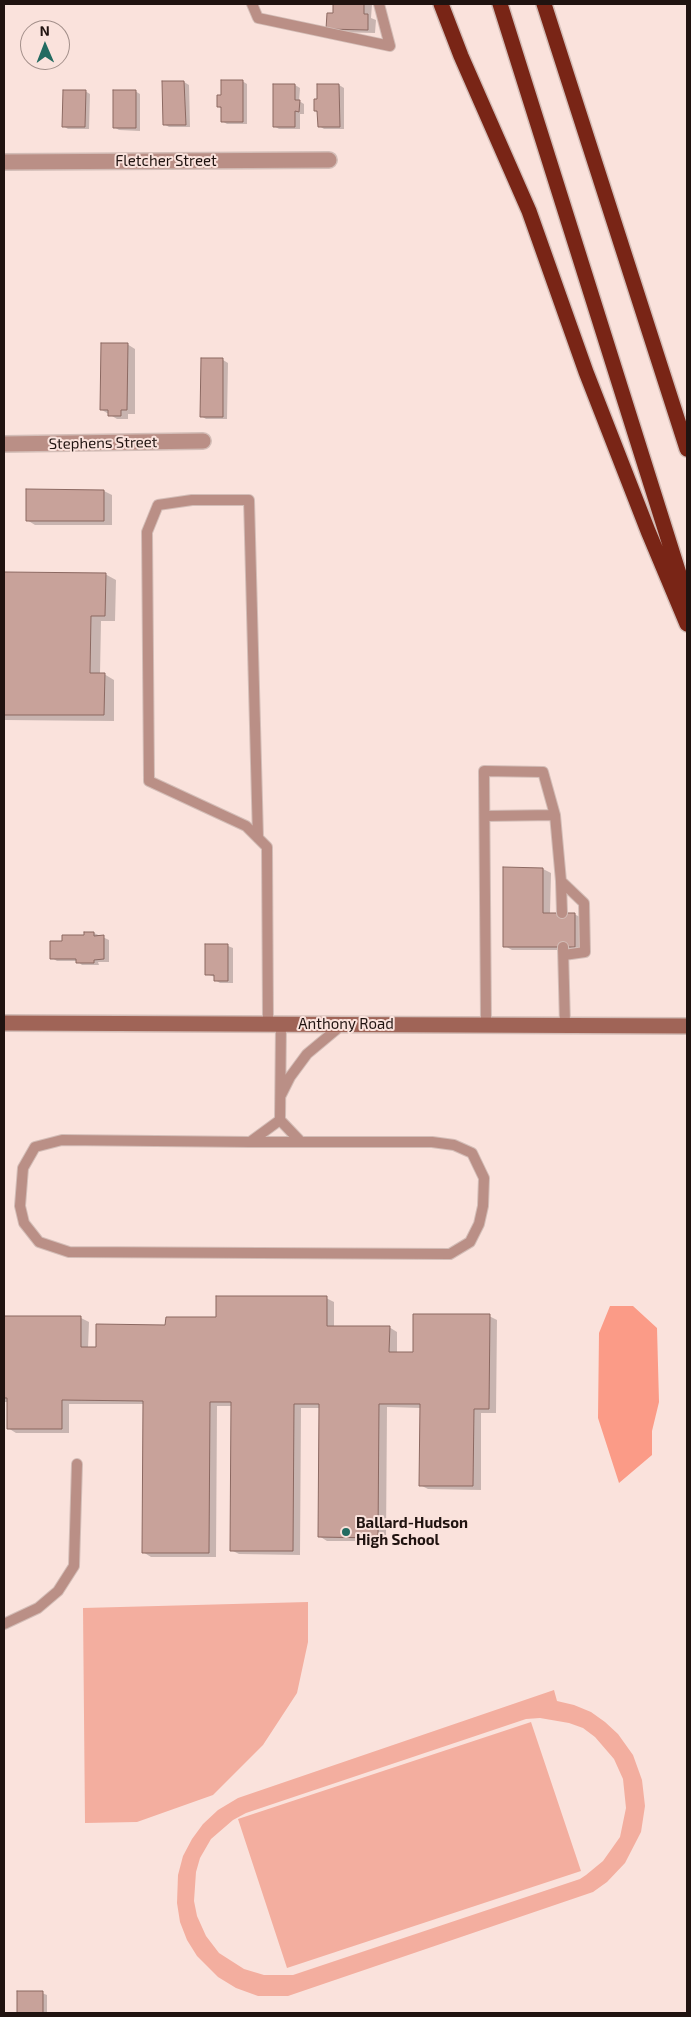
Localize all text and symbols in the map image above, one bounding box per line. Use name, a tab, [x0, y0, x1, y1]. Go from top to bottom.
north arrow	[20, 20, 70, 70]
text: N	[40, 22, 50, 39]
street label: Fletcher Street	[115, 152, 217, 170]
street label: Stephens Street	[48, 433, 158, 453]
street label: Anthony Road	[298, 1015, 394, 1033]
place label: Ballard-Hudson High School	[356, 1514, 468, 1549]
marker: Ballard-Hudson High School	[340, 1526, 352, 1538]

